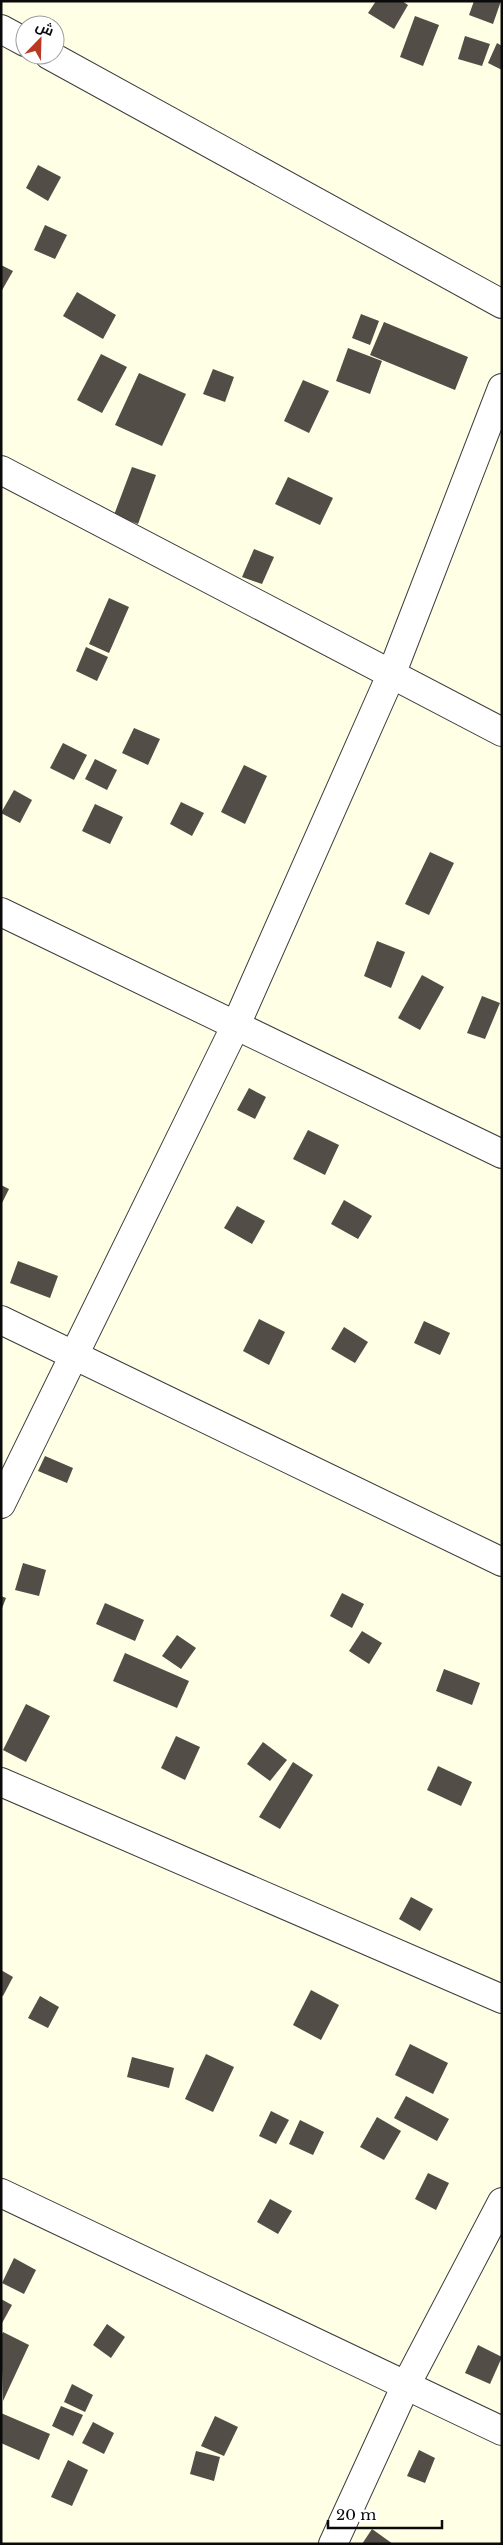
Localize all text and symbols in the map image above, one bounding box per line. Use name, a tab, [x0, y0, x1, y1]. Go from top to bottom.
north arrow	[15, 15, 65, 65]
text: ش	[33, 16, 57, 40]
scale bar	[328, 2498, 442, 2530]
text: 20 m	[336, 2505, 376, 2524]

